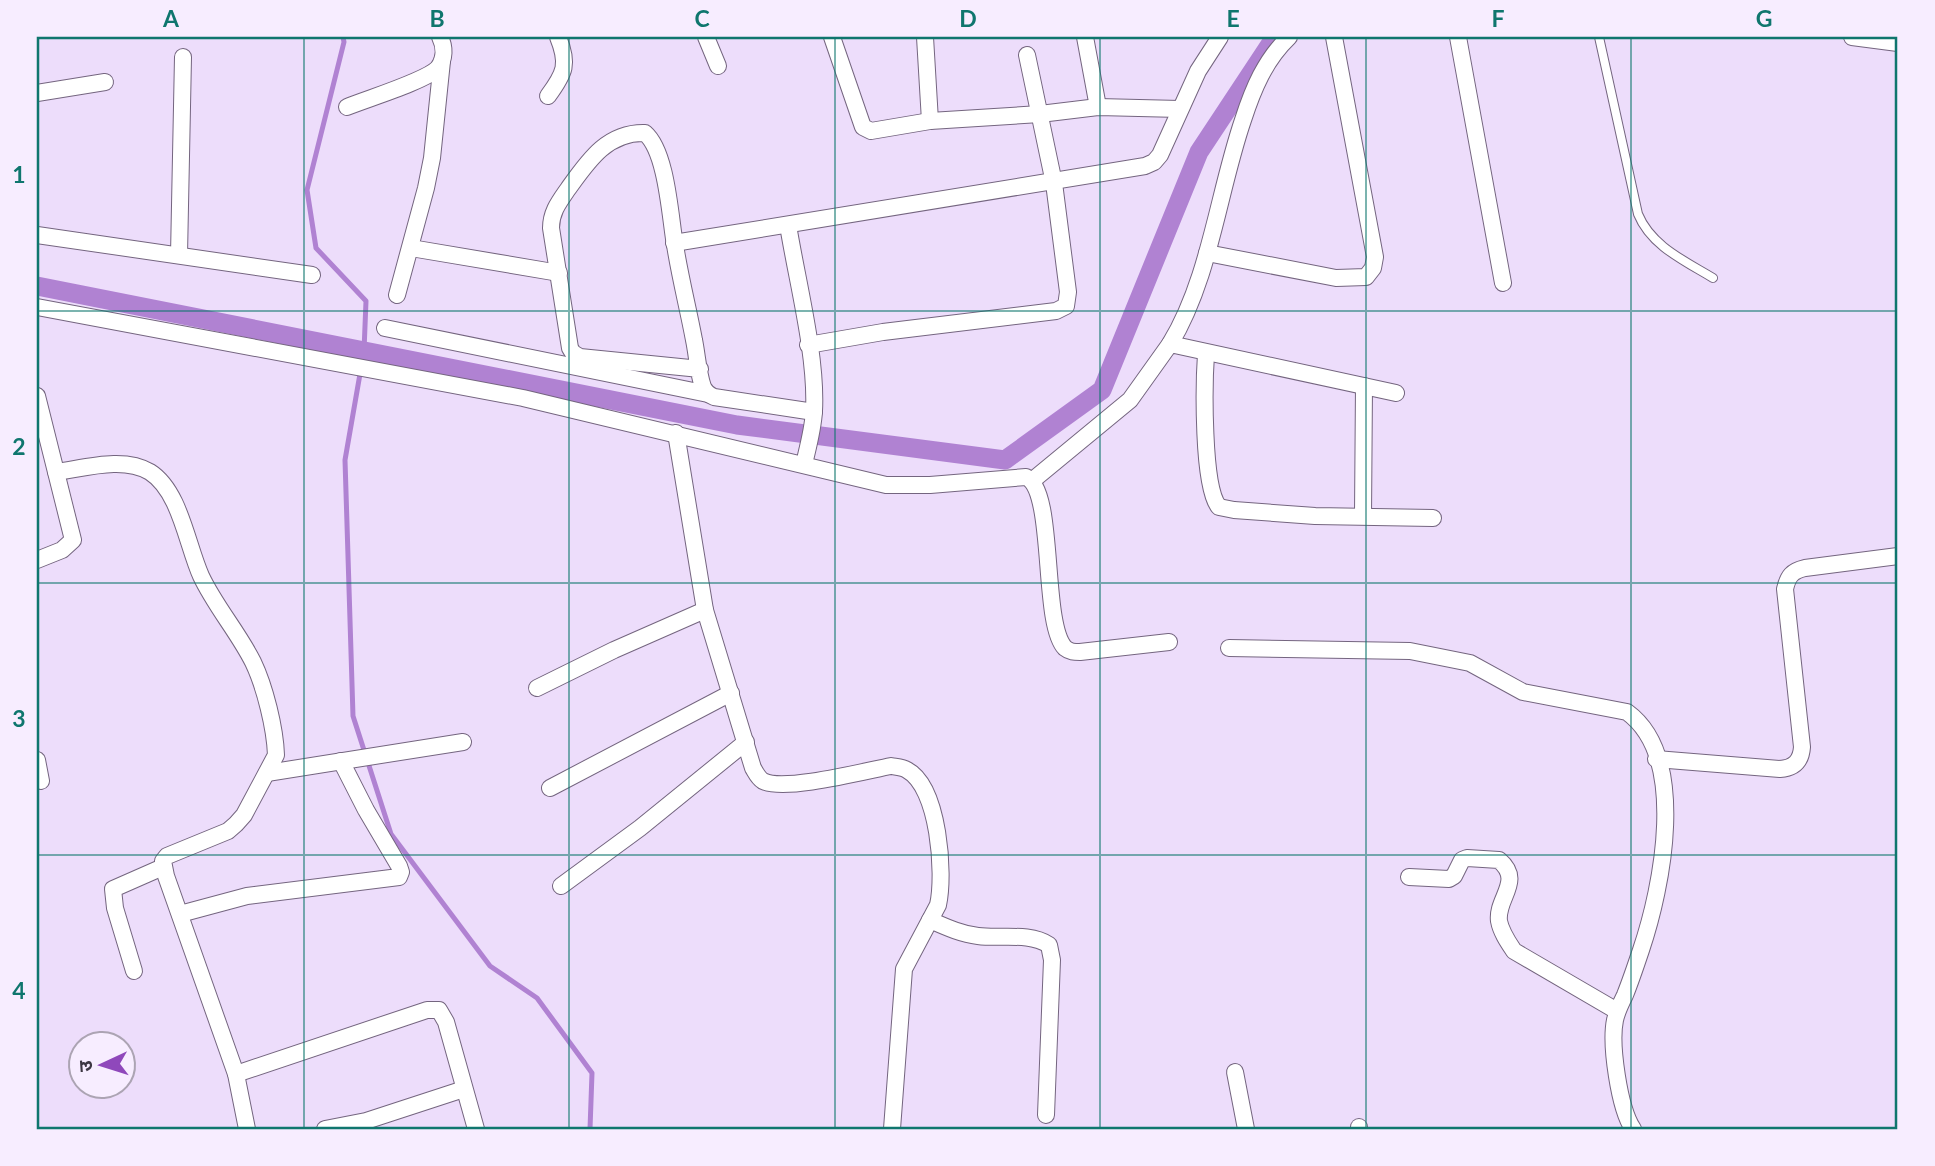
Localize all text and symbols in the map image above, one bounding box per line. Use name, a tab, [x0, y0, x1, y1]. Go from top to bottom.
text: A	[162, 4, 180, 32]
text: B	[429, 4, 445, 32]
text: C	[694, 4, 710, 32]
text: D	[959, 4, 977, 32]
text: E	[1226, 4, 1240, 32]
text: F	[1491, 4, 1505, 32]
text: G	[1756, 4, 1772, 32]
text: 1	[12, 160, 26, 188]
text: 2	[12, 432, 26, 460]
text: 3	[12, 704, 26, 732]
text: 4	[12, 976, 26, 1004]
north arrow	[66, 1030, 136, 1100]
text: उ	[73, 1059, 96, 1073]

